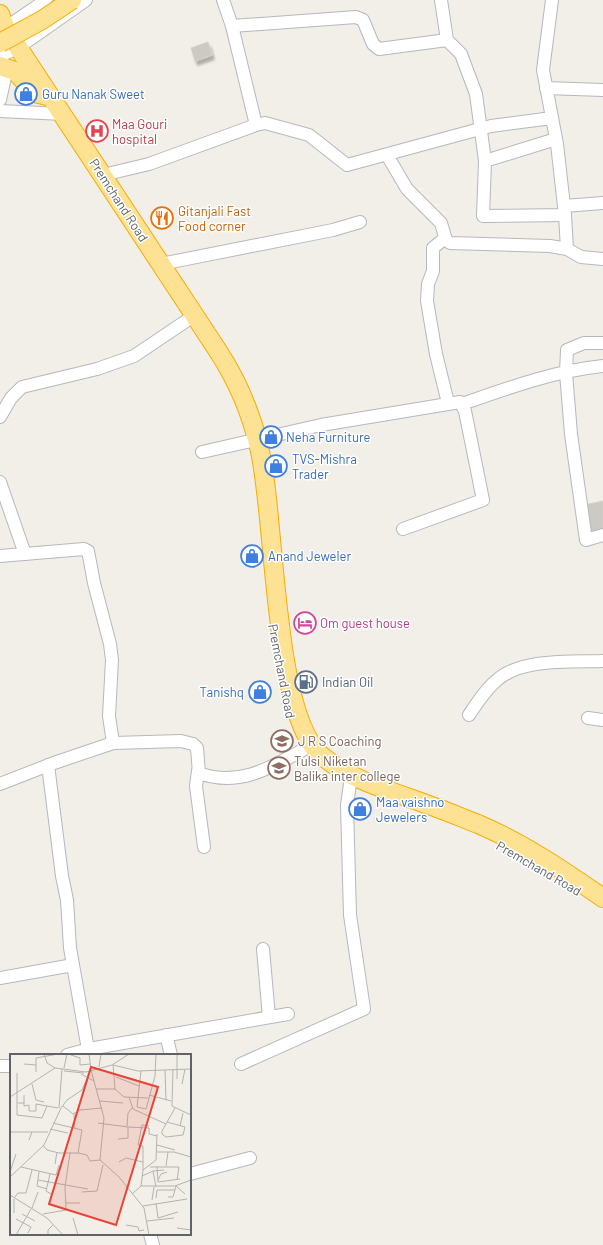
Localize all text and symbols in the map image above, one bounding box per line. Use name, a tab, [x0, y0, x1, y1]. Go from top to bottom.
shop icon: Guru Nanak Sweet	[13, 81, 39, 107]
place label: Guru Nanak Sweet	[42, 86, 145, 102]
place label: Maa Gouri hospital	[112, 116, 167, 147]
hospital icon: Maa Gouri hospital	[84, 118, 110, 144]
street label: Premchand Road	[86, 155, 152, 245]
place label: Gitanjali Fast Food corner	[178, 203, 251, 234]
restaurant icon: Gitanjali Fast Food corner	[149, 205, 175, 231]
shop icon: Neha Furniture	[258, 424, 284, 450]
place label: Neha Furniture	[286, 429, 371, 445]
place label: TVS-Mishra Trader	[292, 451, 357, 482]
shop icon: TVS-Mishra Trader	[263, 453, 289, 479]
shop icon: Anand Jeweler	[239, 543, 265, 569]
place label: Anand Jeweler	[268, 548, 351, 564]
hotel icon: Om guest house	[292, 610, 318, 636]
place label: Om guest house	[320, 615, 410, 631]
street label: Premchand Road	[265, 622, 299, 720]
fuel station icon: Indian Oil	[293, 669, 319, 695]
place label: Indian Oil	[322, 674, 373, 690]
shop icon: Tanishq	[247, 679, 273, 705]
place label: Tanishq	[199, 684, 244, 700]
school or university icon: J R S Coaching	[269, 728, 295, 754]
place label: J R S Coaching	[298, 733, 382, 749]
place label: Tulsi Niketan Balika inter college	[294, 753, 400, 784]
school or university icon: Tulsi Niketan Balika inter college	[266, 755, 292, 781]
place label: Maa vaishno Jewelers	[376, 794, 444, 825]
shop icon: Maa vaishno Jewelers	[347, 796, 373, 822]
street label: Premchand Road	[494, 837, 584, 899]
inset map	[10, 1054, 191, 1235]

